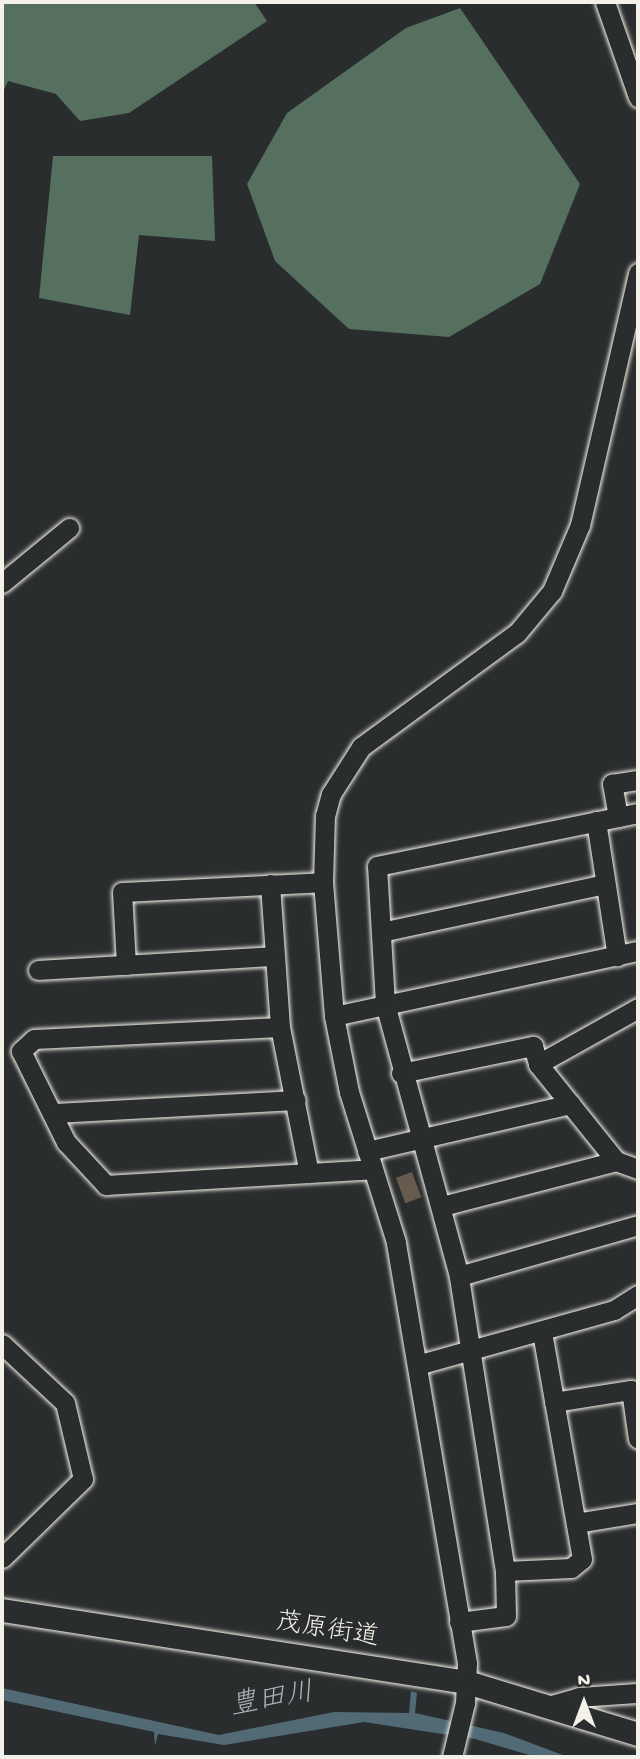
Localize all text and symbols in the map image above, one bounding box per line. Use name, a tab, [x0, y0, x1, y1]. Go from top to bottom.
street label: 茂原街道	[273, 1608, 381, 1656]
north arrow	[549, 1668, 619, 1738]
text: N	[578, 1670, 590, 1693]
water label: 豊田川	[228, 1677, 316, 1725]

